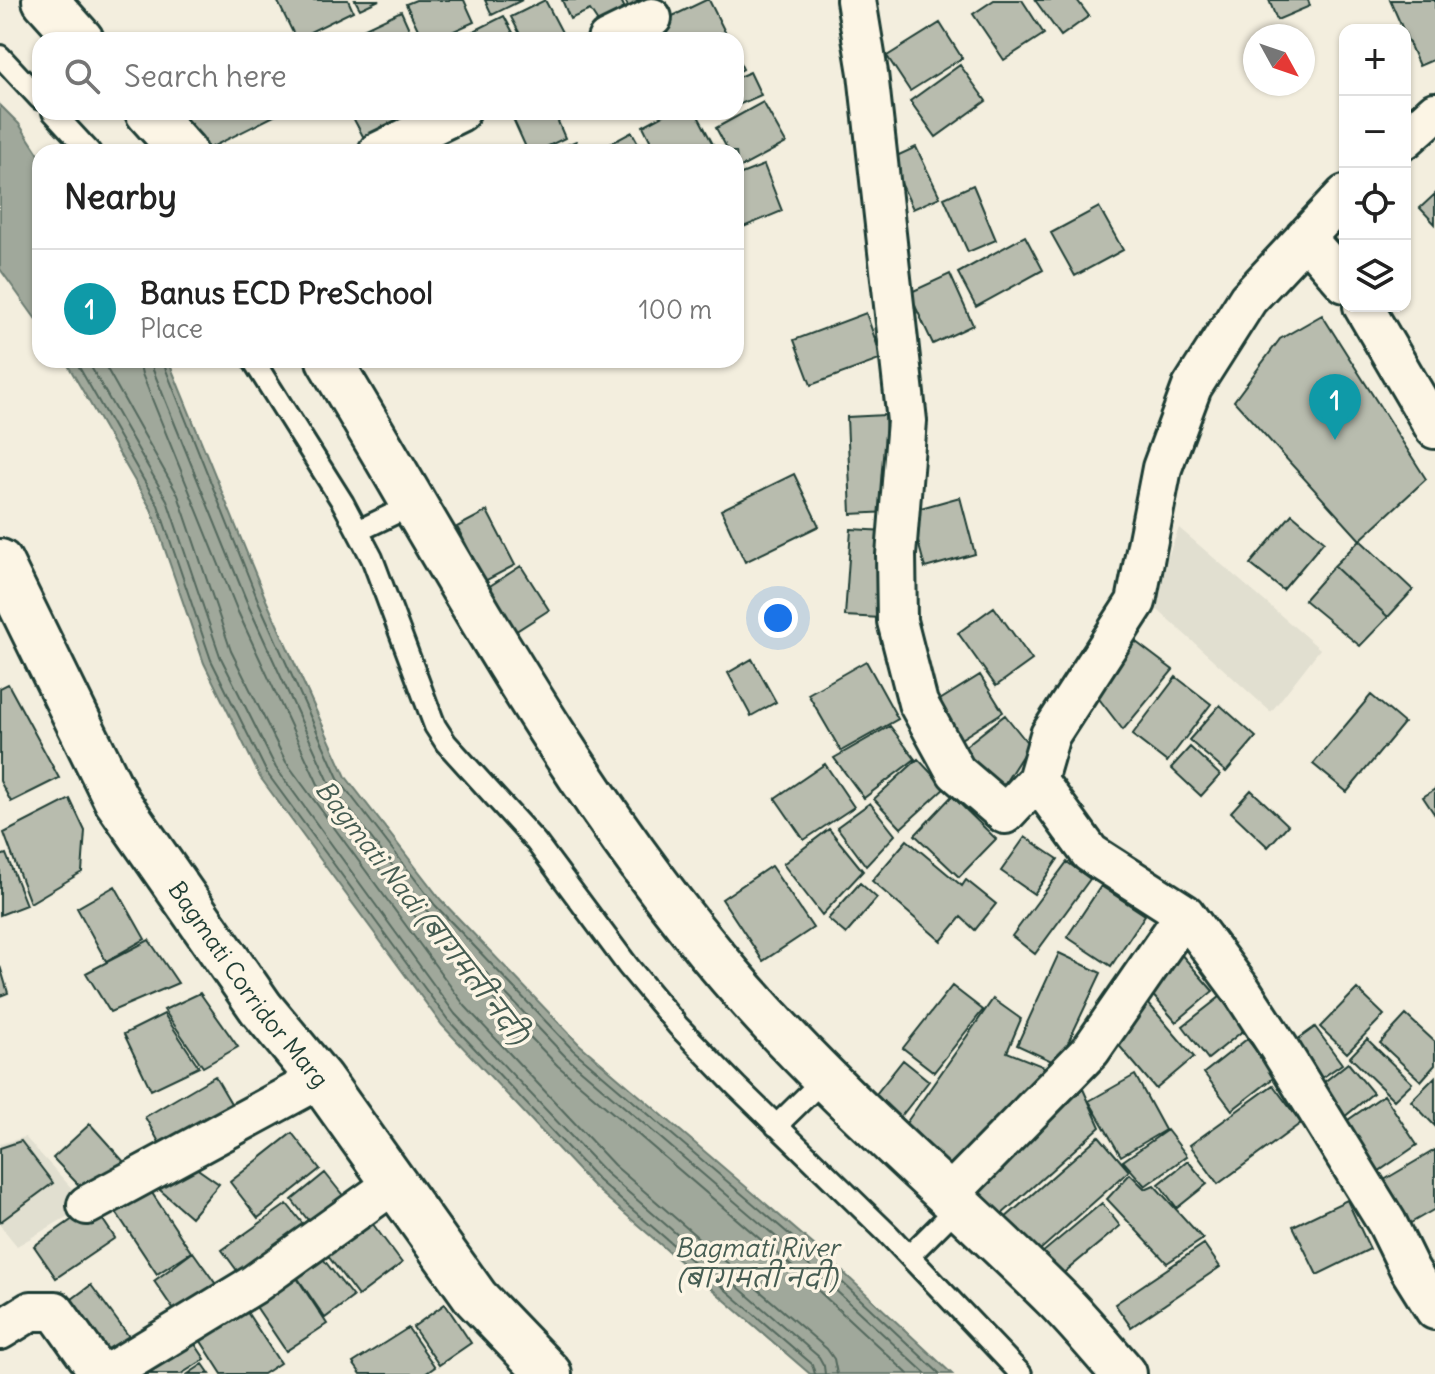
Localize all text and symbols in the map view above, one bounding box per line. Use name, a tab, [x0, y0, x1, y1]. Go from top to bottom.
north arrow	[1243, 24, 1315, 96]
map controls	[1339, 24, 1411, 312]
button: +	[1339, 24, 1411, 96]
search box	[32, 32, 744, 120]
icon: search	[60, 54, 104, 98]
text: Search here	[124, 57, 287, 95]
button: −	[1339, 96, 1411, 168]
button: locate	[1339, 168, 1411, 240]
text: Nearby	[64, 175, 177, 218]
button: layers	[1339, 240, 1411, 312]
text: Banus ECD PreSchool	[140, 274, 433, 312]
text: 1	[85, 293, 95, 326]
text: 100 m	[638, 293, 712, 326]
text: Place	[140, 312, 203, 345]
pin: 1	[1309, 374, 1361, 440]
your location	[758, 598, 798, 638]
water label: Bagmati Nadi (बागमती नदी)	[309, 772, 539, 1052]
street label: Bagmati Corridor Marg	[162, 875, 336, 1093]
water label: Bagmati River (बागमती नदी)	[675, 1231, 843, 1294]

